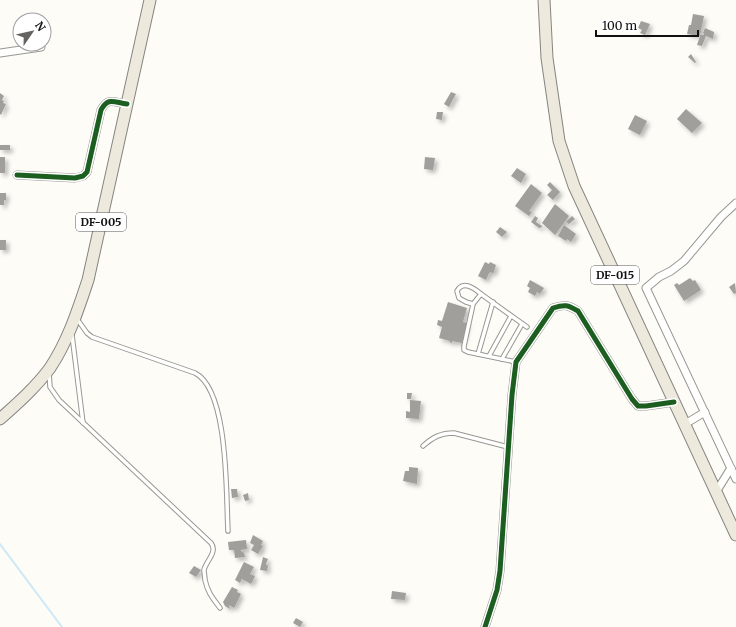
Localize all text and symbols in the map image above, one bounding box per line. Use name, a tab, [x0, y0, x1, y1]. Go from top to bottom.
north arrow	[12, 12, 52, 52]
scale bar	[596, 12, 698, 38]
text: 100 m	[602, 18, 637, 33]
text: N	[32, 19, 49, 34]
road number: DF-005	[76, 213, 126, 231]
road number: DF-015	[591, 266, 639, 284]

